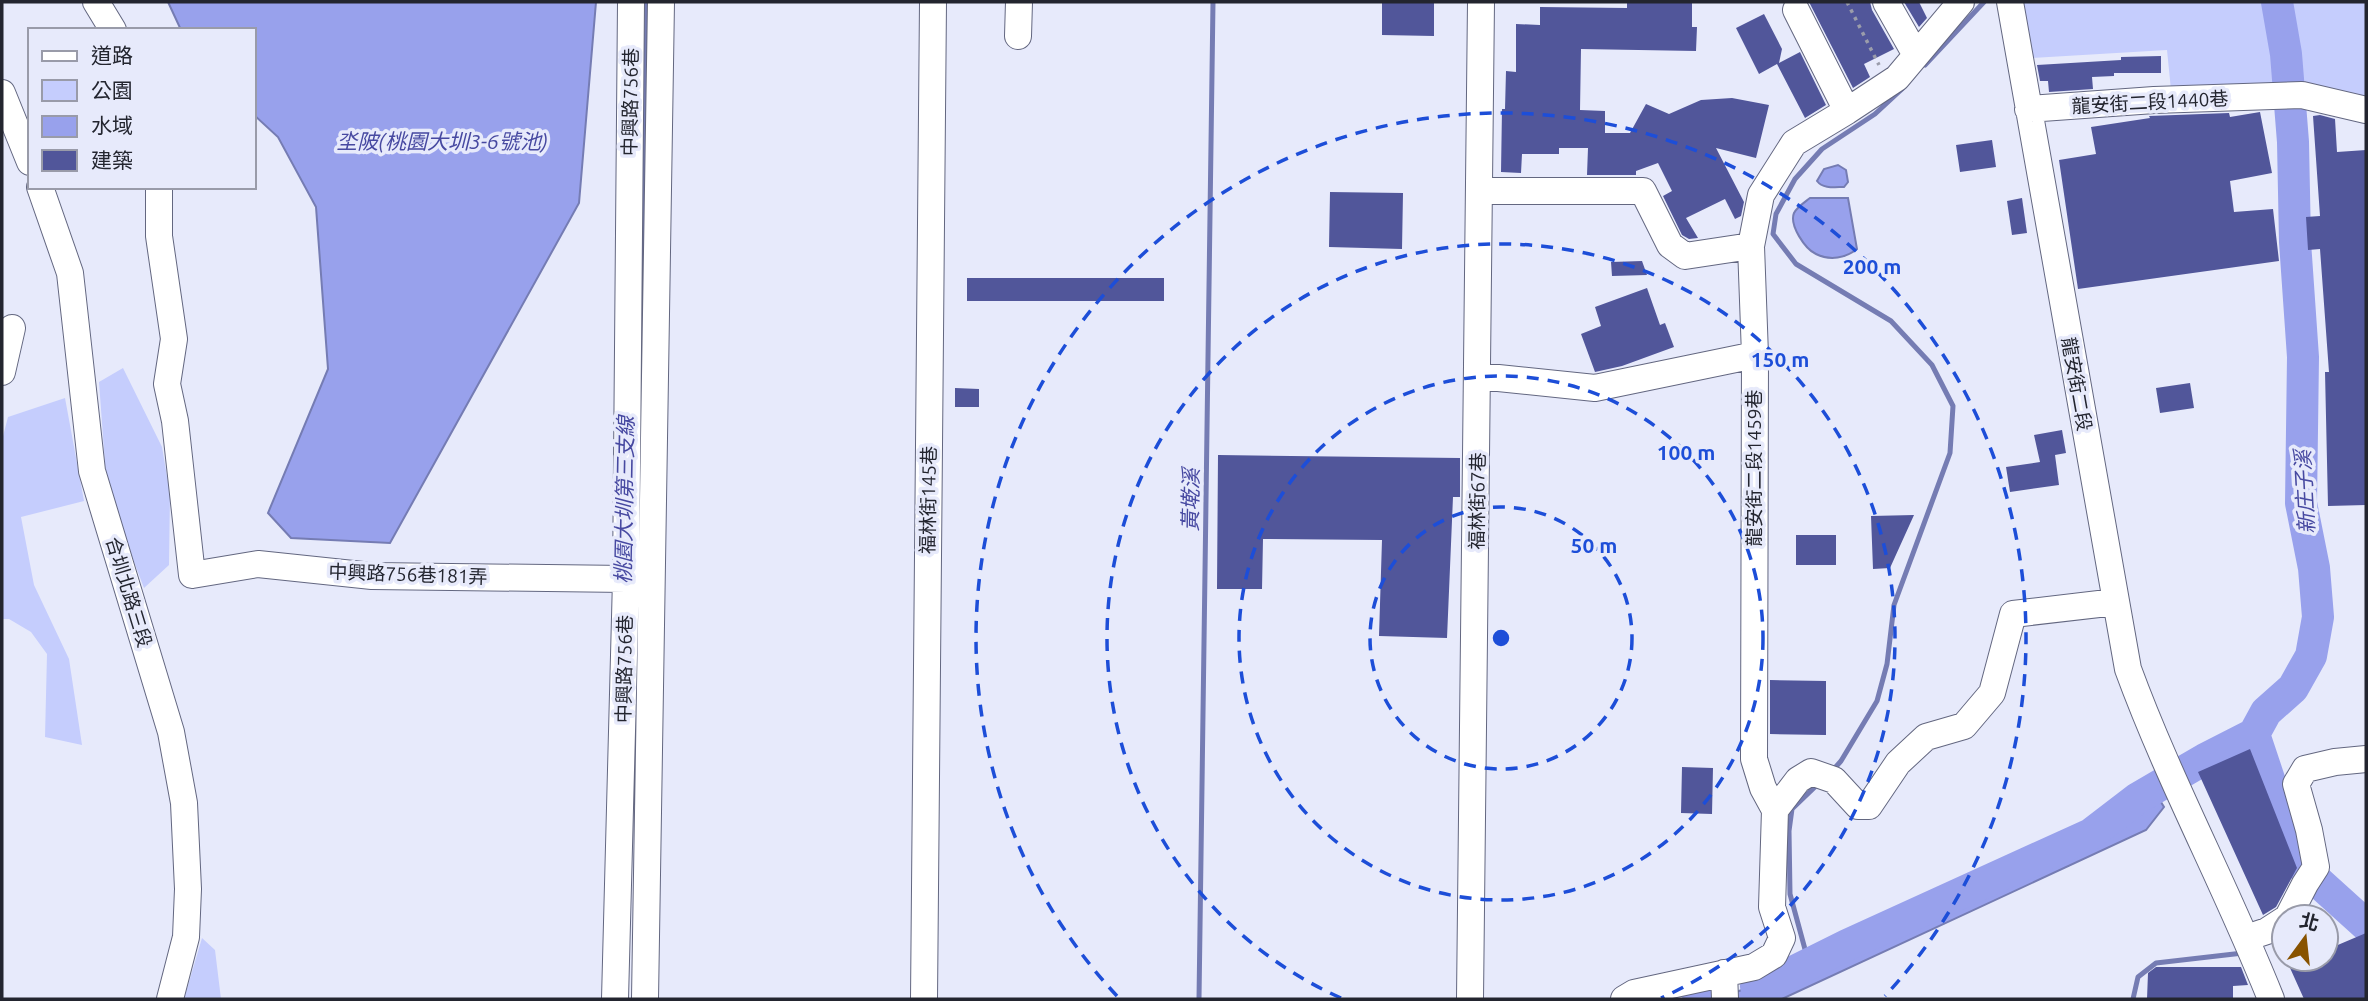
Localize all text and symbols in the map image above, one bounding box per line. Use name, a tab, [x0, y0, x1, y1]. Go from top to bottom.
legend	[28, 28, 256, 189]
text: 道路	[91, 43, 133, 67]
street label: 中興路756巷	[618, 48, 642, 156]
text: 公園	[91, 78, 133, 102]
street label: 龍安街二段1440巷	[2071, 87, 2229, 117]
text: 水域	[91, 113, 133, 137]
water label: 坔陂(桃園大圳3-6號池)	[336, 129, 548, 153]
text: 建築	[91, 148, 133, 172]
text: 200 m	[1843, 254, 1901, 278]
street label: 龍安街二段	[2058, 335, 2096, 433]
text: 150 m	[1751, 347, 1809, 371]
street label: 龍安街二段1459巷	[1743, 390, 1765, 546]
water label: 桃園大圳第三支線	[611, 414, 637, 584]
text: 100 m	[1657, 440, 1715, 464]
street label: 福林街145巷	[916, 446, 940, 554]
water label: 新庄子溪	[2290, 446, 2318, 535]
street label: 福林街67巷	[1465, 452, 1489, 550]
water label: 黃墘溪	[1177, 465, 1203, 532]
text: 50 m	[1571, 533, 1617, 557]
street label: 合圳北路三段	[102, 534, 156, 650]
street label: 中興路756巷181弄	[328, 560, 488, 588]
street label: 中興路756巷	[612, 615, 636, 723]
centre of rings	[1489, 626, 1513, 650]
north arrow	[2270, 903, 2340, 973]
text: 北	[2297, 908, 2321, 935]

